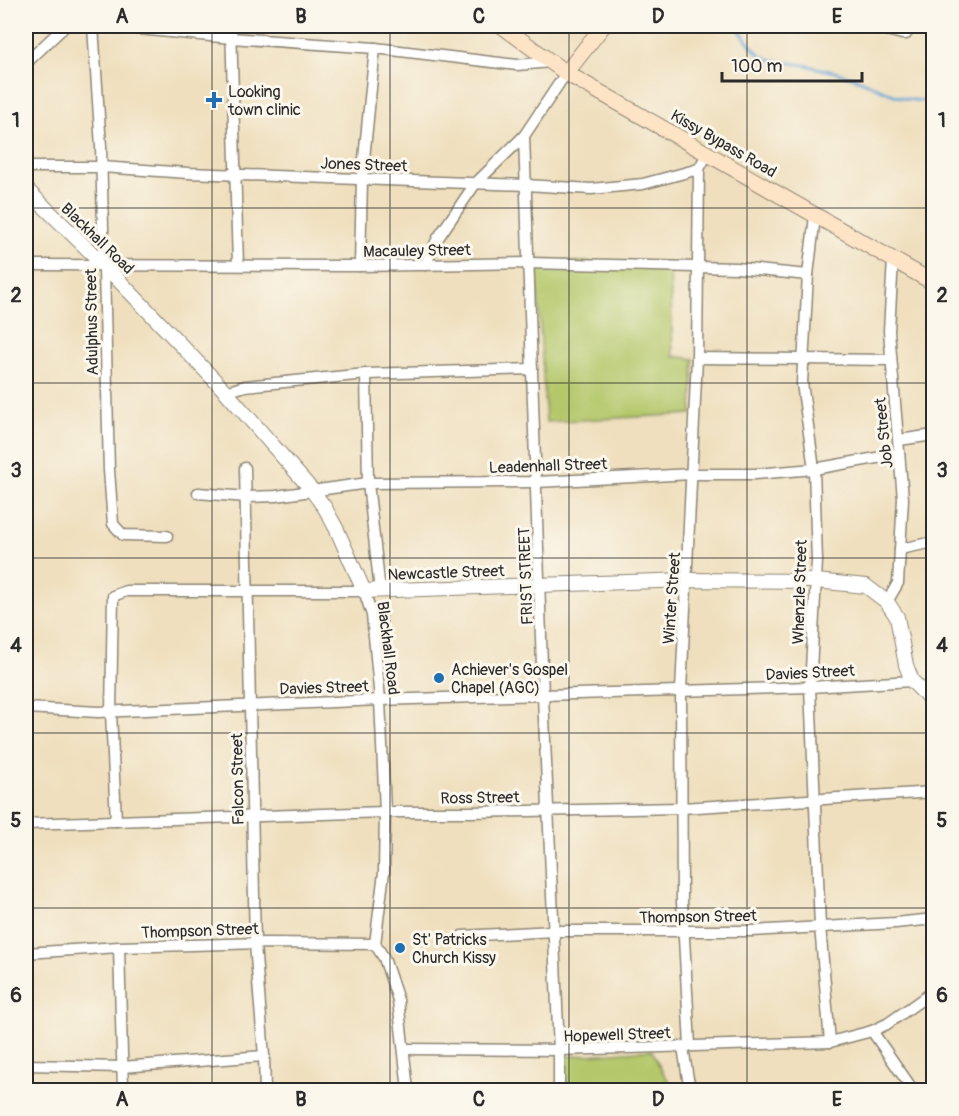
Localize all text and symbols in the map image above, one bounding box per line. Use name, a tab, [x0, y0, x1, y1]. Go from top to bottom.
text: A	[116, 4, 129, 29]
text: B	[295, 4, 307, 29]
text: C	[473, 4, 485, 29]
text: D	[652, 4, 665, 29]
text: E	[832, 4, 843, 29]
scale bar	[722, 45, 862, 83]
text: 100 m	[731, 55, 783, 78]
place label: Looking town clinic	[227, 82, 301, 120]
marker: Looking town clinic	[205, 91, 223, 109]
street label: Kissy Bypass Road	[667, 105, 780, 182]
text: 1	[12, 108, 20, 133]
text: 1	[938, 108, 946, 133]
street label: Jones Street	[320, 153, 408, 177]
street label: Blackhall Road	[56, 199, 138, 279]
street label: Macauley Street	[363, 240, 472, 262]
street label: Adulphus Street	[81, 268, 103, 376]
text: 2	[10, 283, 22, 308]
text: 2	[936, 283, 948, 308]
street label: Job Street	[870, 396, 898, 469]
street label: Leadenhall Street	[489, 454, 608, 478]
text: 3	[10, 458, 22, 483]
text: 3	[936, 458, 948, 483]
street label: FRIST STREET	[514, 526, 538, 625]
street label: Whenzle Street	[788, 539, 812, 645]
street label: Winter Street	[659, 551, 685, 645]
street label: Newcastle Street	[387, 561, 506, 585]
street label: Blackhall Road	[372, 600, 404, 696]
text: 4	[10, 633, 22, 658]
text: 4	[936, 633, 948, 658]
place label: Achiever's Gospel Chapel (AGC)	[451, 660, 568, 698]
street label: Davies Street	[765, 661, 856, 685]
marker: Achiever's Gospel Chapel (AGC)	[432, 671, 446, 685]
street label: Davies Street	[279, 676, 370, 700]
street label: Falcon Street	[227, 732, 249, 825]
street label: Ross Street	[440, 787, 520, 809]
text: 5	[11, 808, 22, 833]
text: 5	[937, 808, 948, 833]
street label: Thompson Street	[639, 906, 758, 928]
street label: Thompson Street	[141, 919, 260, 943]
place label: St' Patricks Church Kissy	[412, 930, 496, 968]
marker: St' Patricks Church Kissy	[393, 941, 407, 955]
text: 6	[10, 983, 22, 1008]
text: 6	[936, 983, 948, 1008]
street label: Hopewell Street	[563, 1023, 672, 1047]
text: A	[116, 1087, 129, 1112]
text: B	[295, 1087, 307, 1112]
text: C	[473, 1087, 485, 1112]
text: D	[652, 1087, 665, 1112]
text: E	[832, 1087, 843, 1112]

